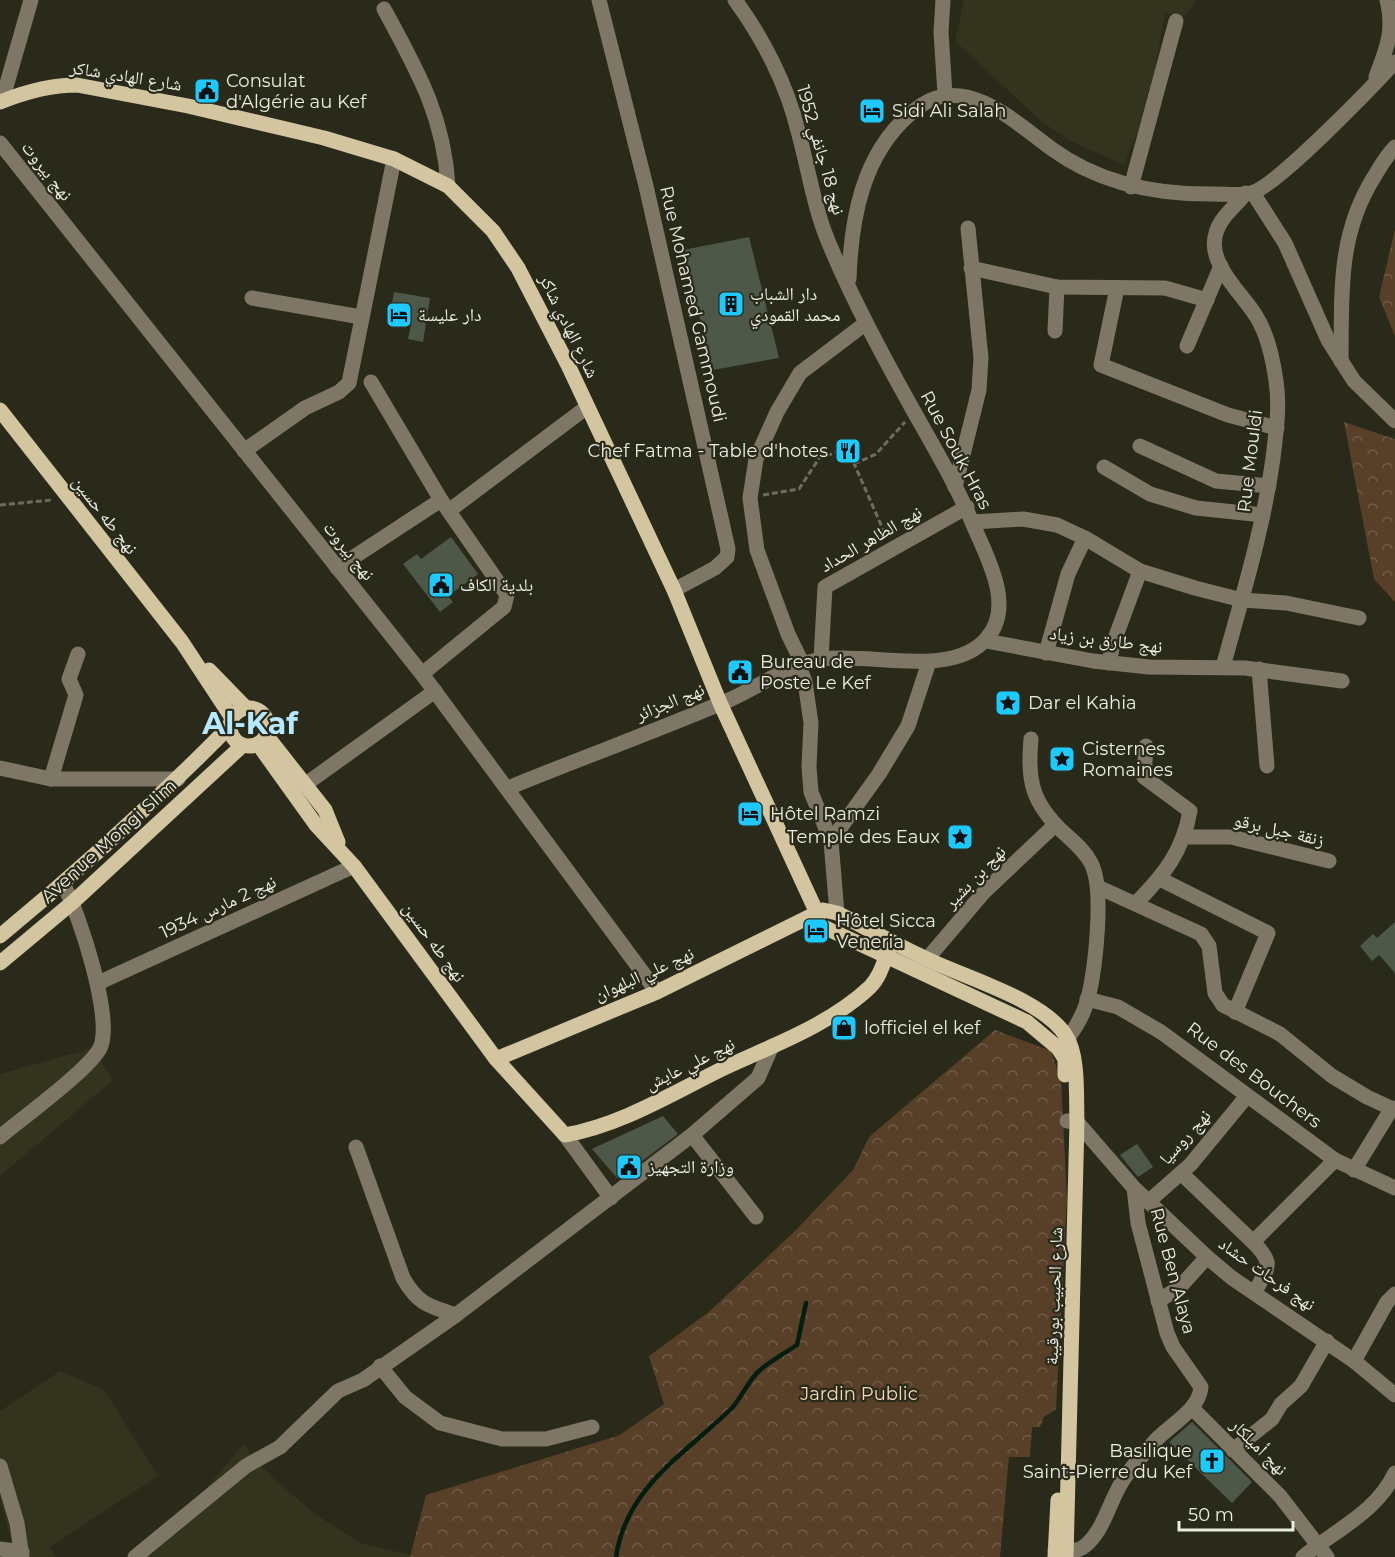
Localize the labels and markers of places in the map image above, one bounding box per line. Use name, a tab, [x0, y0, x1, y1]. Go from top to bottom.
place label: Consulat d'Algérie au Kef	[226, 70, 367, 113]
public building icon: Consulat d'Algérie au Kef	[192, 76, 222, 106]
hotel icon: Sidi Ali Salah	[857, 96, 887, 126]
place label: Sidi Ali Salah	[892, 100, 1006, 122]
place label: دار الشباب محمد القمودي	[750, 283, 840, 330]
building icon: دار الشباب محمد القمودي	[716, 289, 746, 319]
hotel icon: دار عليسة	[384, 300, 414, 330]
place label: دار عليسة	[418, 304, 481, 326]
restaurant icon: Chef Fatma - Table d'hotes	[833, 436, 863, 466]
place label: Chef Fatma - Table d'hotes	[587, 440, 828, 462]
public building icon: بلدية الكاف	[426, 570, 456, 600]
place label: بلدية الكاف	[460, 574, 533, 596]
place label: Bureau de Poste Le Kef	[760, 651, 872, 694]
public building icon: Bureau de Poste Le Kef	[725, 657, 755, 687]
place icon: Dar el Kahia	[993, 688, 1023, 718]
place label: Dar el Kahia	[1028, 692, 1137, 714]
place label: Cisternes Romaines	[1082, 738, 1173, 781]
place icon: Cisternes Romaines	[1047, 744, 1077, 774]
hotel icon: Hôtel Ramzi	[735, 799, 765, 829]
place label: Hôtel Ramzi	[770, 803, 880, 825]
place icon: Temple des Eaux	[945, 822, 975, 852]
place label: Temple des Eaux	[787, 826, 940, 848]
place label: Hôtel Sicca Veneria	[836, 910, 936, 953]
hotel icon: Hôtel Sicca Veneria	[801, 916, 831, 946]
shop icon: lofficiel el kef	[829, 1013, 859, 1043]
place label: lofficiel el kef	[864, 1017, 981, 1039]
public building icon: وزارة التجهيز	[614, 1152, 644, 1182]
place label: وزارة التجهيز	[647, 1156, 734, 1178]
place label: Basilique Saint-Pierre du Kef	[1023, 1440, 1193, 1483]
church icon: Basilique Saint-Pierre du Kef	[1197, 1446, 1227, 1476]

